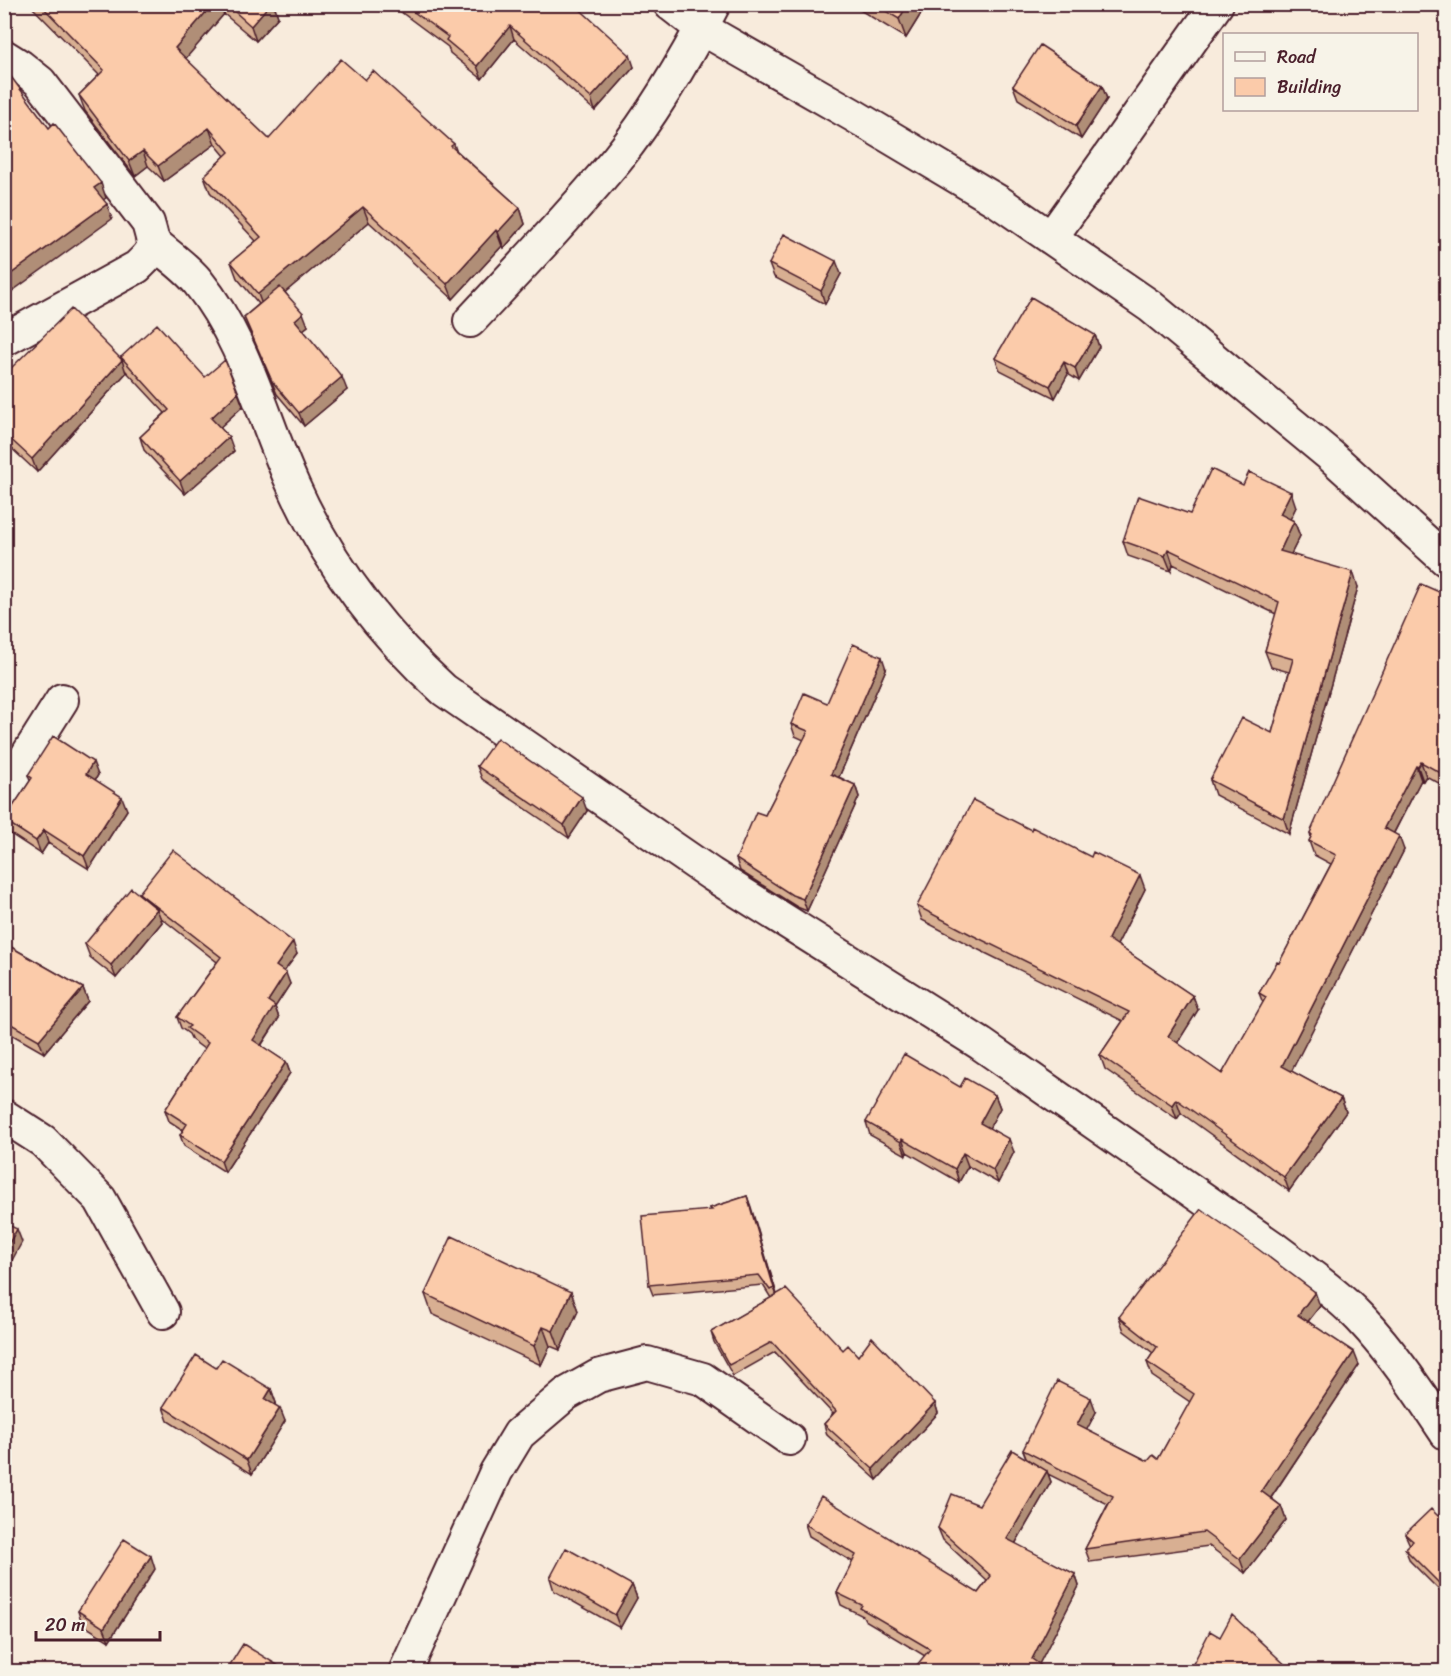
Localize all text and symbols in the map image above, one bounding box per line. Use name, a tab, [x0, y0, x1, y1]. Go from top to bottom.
legend	[1223, 33, 1418, 111]
text: Road	[1277, 41, 1317, 73]
text: Building	[1277, 71, 1341, 103]
scale bar	[36, 1604, 160, 1642]
text: 20 m	[45, 1609, 85, 1641]

